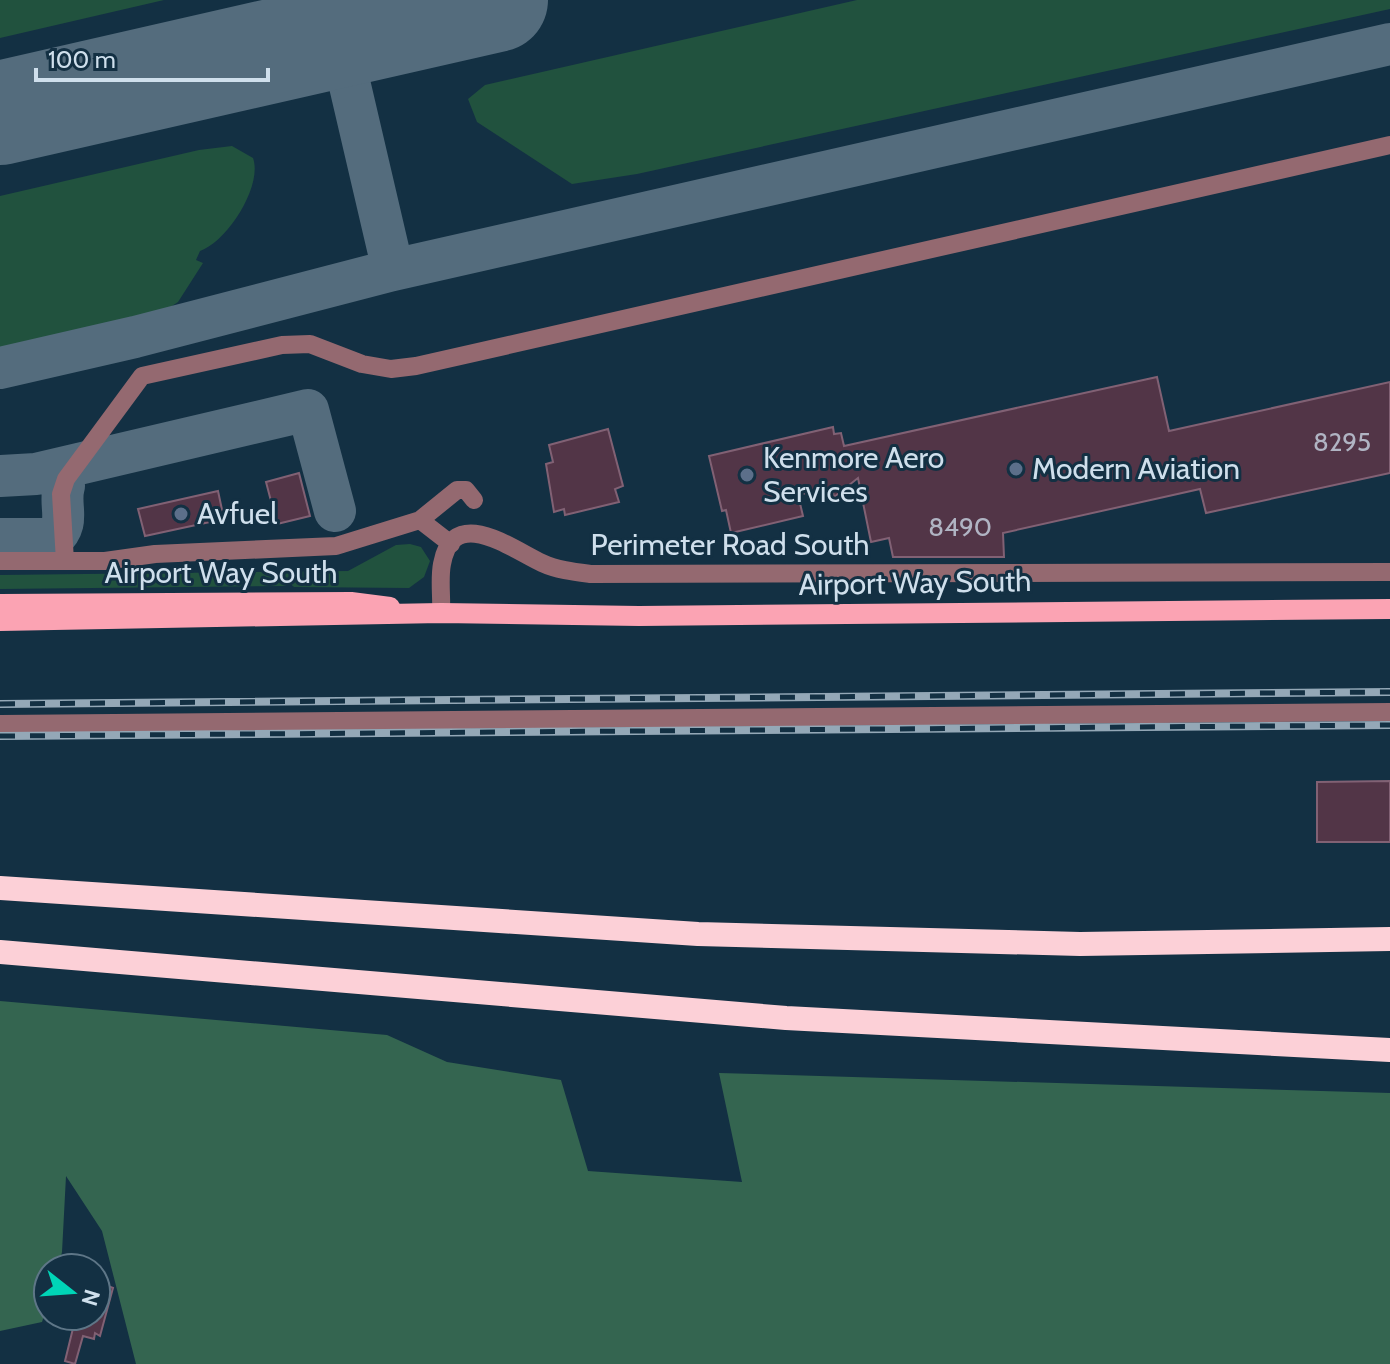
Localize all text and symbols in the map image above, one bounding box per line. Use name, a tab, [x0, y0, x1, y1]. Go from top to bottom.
scale bar	[36, 32, 268, 82]
text: 100 m	[48, 45, 116, 74]
house number: 8295	[1313, 426, 1371, 458]
place label: Kenmore Aero Services	[763, 439, 944, 510]
place label: Modern Aviation	[1032, 450, 1240, 487]
marker: Modern Aviation	[1007, 460, 1025, 478]
marker: Kenmore Aero Services	[738, 466, 756, 484]
place label: Avfuel	[197, 495, 277, 532]
marker: Avfuel	[172, 505, 190, 523]
house number: 8490	[928, 511, 992, 543]
street label: Perimeter Road South	[590, 526, 870, 563]
street label: Airport Way South	[105, 554, 337, 591]
street label: Airport Way South	[798, 562, 1032, 603]
north arrow	[32, 1252, 112, 1332]
text: N	[75, 1286, 106, 1309]

